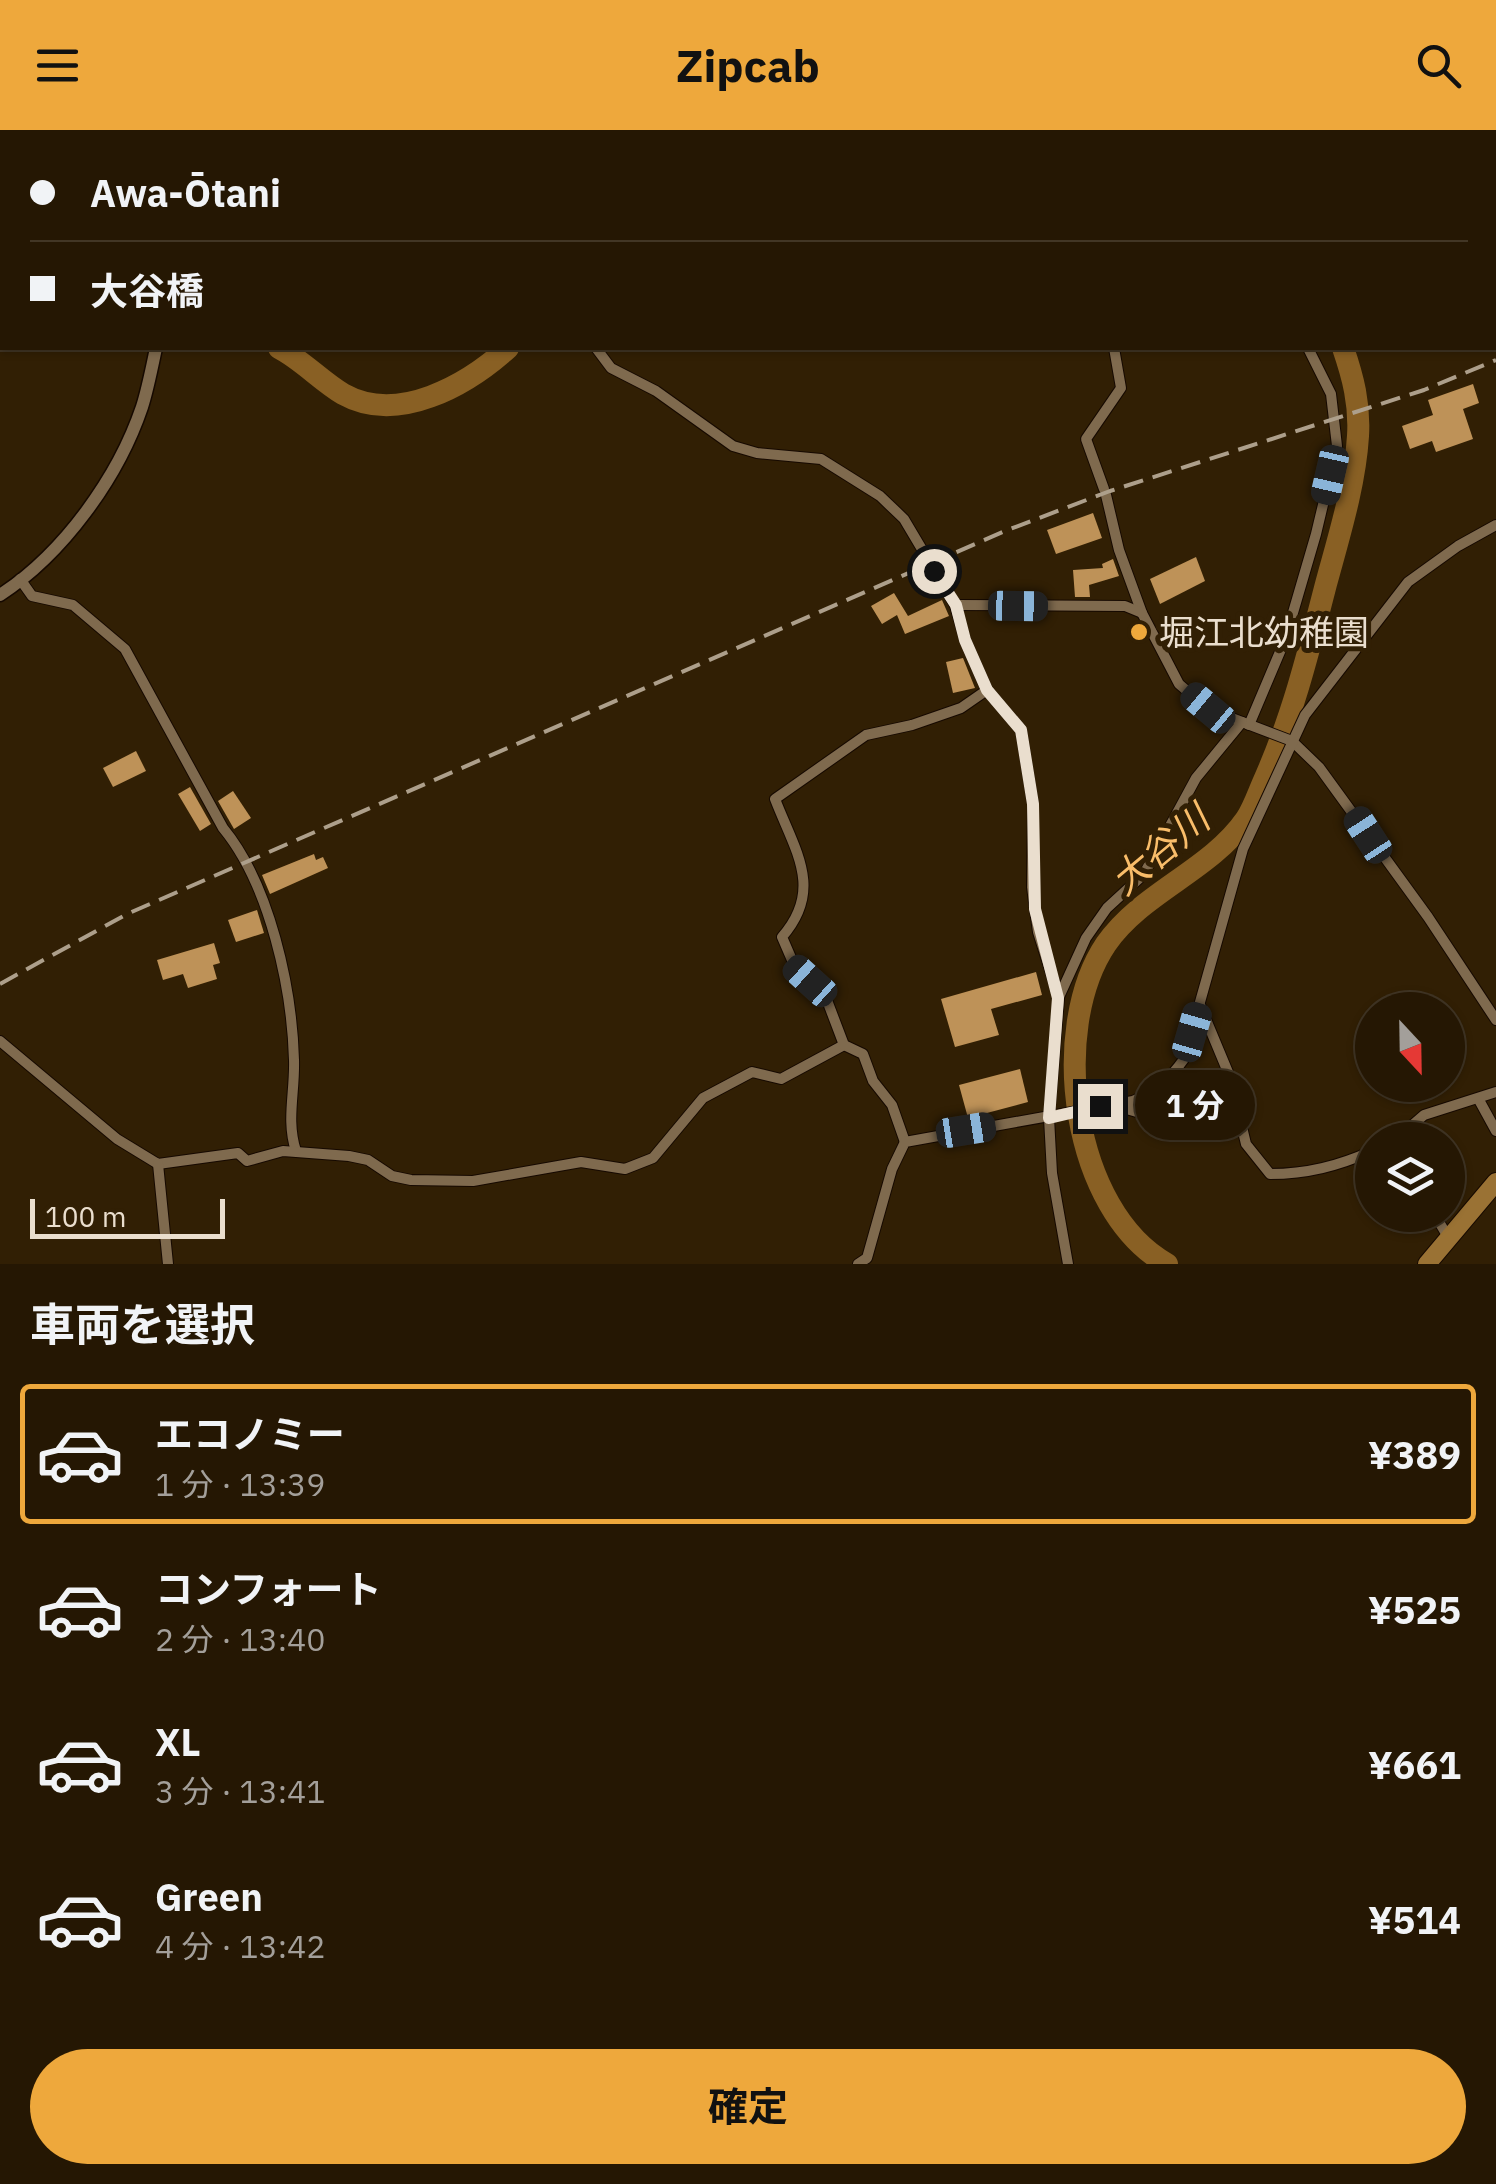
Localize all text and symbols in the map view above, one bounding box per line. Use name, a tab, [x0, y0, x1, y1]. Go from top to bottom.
text: Zipcab	[676, 36, 820, 94]
icon: menu	[30, 38, 85, 93]
icon: search	[1411, 38, 1466, 93]
text: Awa-Ōtani	[90, 168, 281, 217]
text: 大谷橋	[90, 266, 204, 315]
car	[1309, 442, 1351, 508]
route start	[912, 549, 957, 594]
car	[988, 590, 1048, 622]
place label: 堀江北幼稚園	[1159, 609, 1369, 655]
marker: 堀江北幼稚園	[1128, 621, 1150, 643]
car	[1175, 677, 1241, 739]
water label: 大谷川	[1100, 791, 1221, 904]
car	[1339, 802, 1397, 868]
car	[778, 950, 842, 1012]
north arrow	[1355, 992, 1465, 1102]
map controls	[1355, 992, 1465, 1232]
car	[1169, 999, 1215, 1065]
callout: 1 分	[1135, 1071, 1255, 1141]
route end	[1078, 1084, 1123, 1129]
text: 1 分	[1166, 1084, 1224, 1126]
car	[934, 1110, 998, 1150]
button: layers	[1355, 1122, 1465, 1232]
scale bar	[30, 1194, 225, 1238]
text: 100 m	[45, 1198, 126, 1235]
text: 車両を選択	[30, 1295, 255, 1353]
icon: car	[35, 1409, 125, 1499]
text: エコノミー	[155, 1409, 345, 1458]
text: ¥389	[1368, 1430, 1461, 1479]
text: 1 分 · 13:39	[155, 1463, 325, 1505]
icon: car	[35, 1564, 125, 1654]
text: コンフォート	[155, 1564, 382, 1613]
text: ¥525	[1368, 1585, 1461, 1634]
text: 2 分 · 13:40	[155, 1618, 325, 1660]
text: XL	[155, 1717, 201, 1766]
icon: car	[35, 1719, 125, 1809]
text: ¥661	[1368, 1740, 1461, 1789]
text: 3 分 · 13:41	[155, 1770, 325, 1812]
text: Green	[155, 1872, 263, 1921]
icon: car	[35, 1874, 125, 1964]
text: ¥514	[1368, 1895, 1461, 1944]
text: 4 分 · 13:42	[155, 1925, 325, 1967]
button: 確定	[30, 2049, 1466, 2164]

